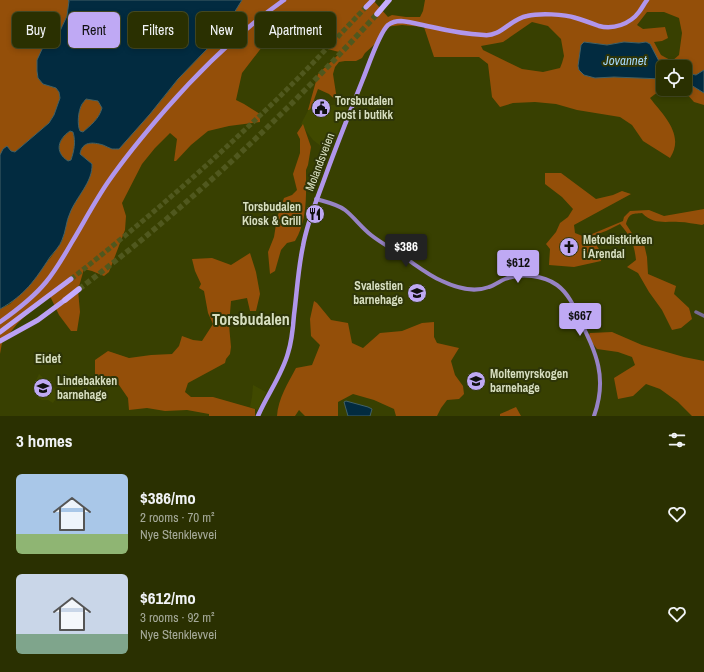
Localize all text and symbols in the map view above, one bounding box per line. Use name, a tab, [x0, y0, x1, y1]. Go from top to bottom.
chip: Buy	[12, 12, 60, 48]
chip: Rent	[68, 12, 120, 48]
chip: Filters	[128, 12, 188, 48]
chip: New	[196, 12, 247, 48]
chip: Apartment	[255, 12, 336, 48]
water label: Jovannet	[602, 52, 648, 69]
map controls	[656, 60, 692, 96]
button: locate	[656, 60, 692, 96]
place label: Torsbudalen post i butikk	[335, 93, 393, 123]
public building icon: Torsbudalen post i butikk	[310, 97, 332, 119]
street label: Molandsveien	[302, 131, 338, 193]
place label: Torsbudalen Kiosk & Grill	[242, 199, 301, 229]
restaurant icon: Torsbudalen Kiosk & Grill	[304, 203, 326, 225]
place label: Metodistkirken i Arendal	[583, 232, 652, 262]
pin: $386	[382, 234, 430, 268]
church icon: Metodistkirken i Arendal	[558, 236, 580, 258]
text: $386	[394, 238, 418, 255]
pin: $612	[494, 250, 542, 284]
text: $612	[506, 254, 530, 271]
place label: Svalestien barnehage	[353, 278, 404, 308]
school or university icon: Svalestien barnehage	[406, 282, 428, 304]
pin: $667	[556, 303, 604, 337]
text: $667	[568, 307, 592, 324]
district label: Torsbudalen	[212, 308, 290, 330]
district label: Eidet	[35, 350, 61, 367]
place label: Moltemyrskogen barnehage	[490, 366, 568, 396]
school or university icon: Moltemyrskogen barnehage	[465, 370, 487, 392]
place label: Lindebakken barnehage	[57, 373, 117, 403]
school or university icon: Lindebakken barnehage	[32, 377, 54, 399]
text: 3 homes	[16, 429, 73, 452]
icon: filters	[666, 429, 688, 451]
text: $386/mo	[140, 486, 196, 509]
icon: home	[48, 490, 96, 538]
icon: heart	[666, 503, 688, 525]
text: 2 rooms · 70 m²	[140, 509, 215, 526]
text: Nye Stenklevvei	[140, 526, 217, 543]
text: $612/mo	[140, 586, 196, 609]
icon: home	[48, 590, 96, 638]
icon: heart	[666, 603, 688, 625]
text: 3 rooms · 92 m²	[140, 609, 215, 626]
text: Nye Stenklevvei	[140, 626, 217, 643]

